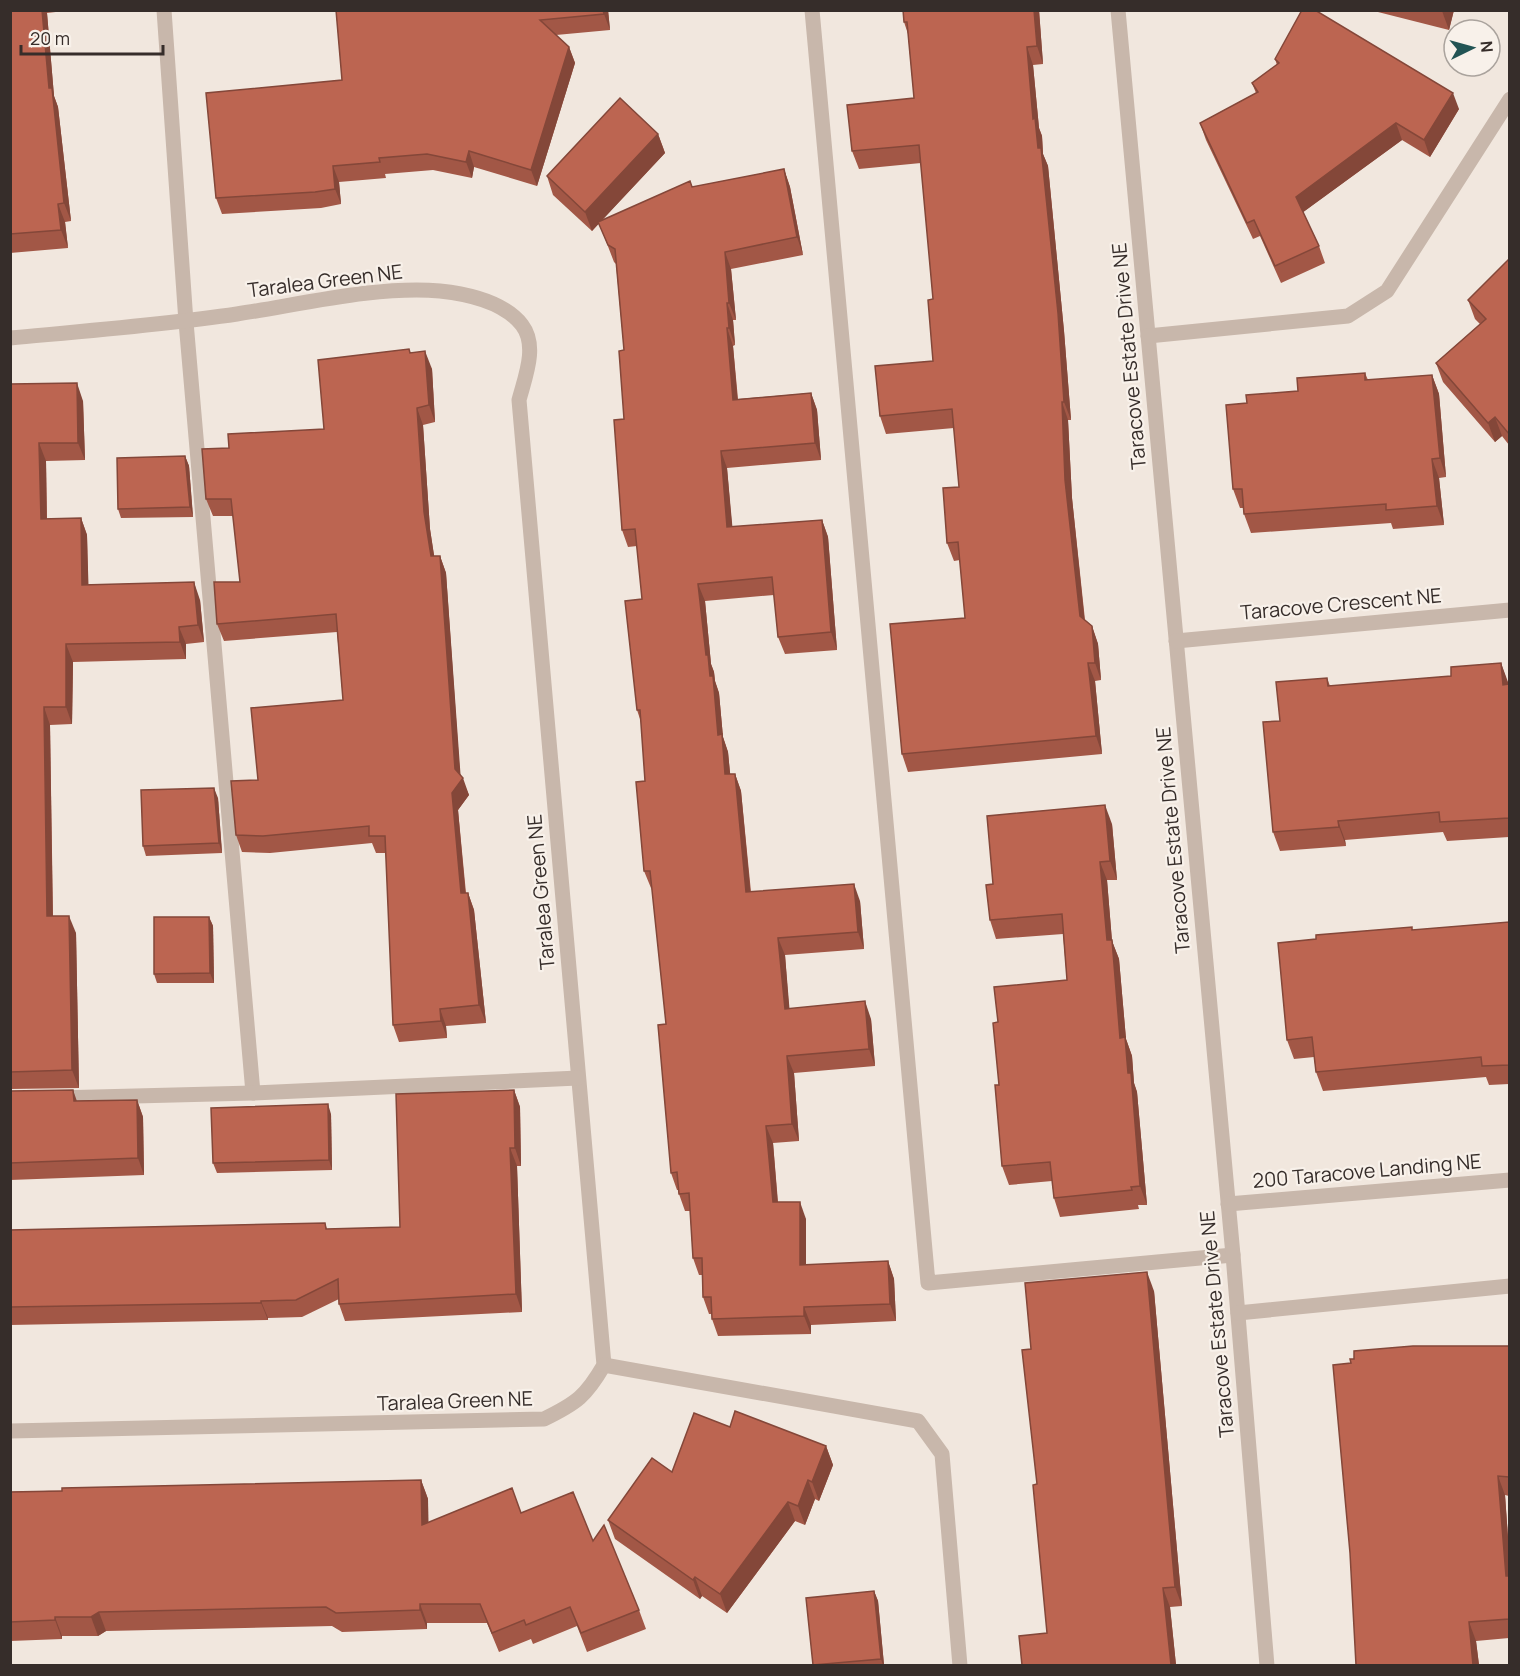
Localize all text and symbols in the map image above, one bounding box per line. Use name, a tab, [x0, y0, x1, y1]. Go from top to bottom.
scale bar	[21, 18, 164, 56]
north arrow	[1442, 18, 1502, 78]
text: 20 m	[30, 26, 70, 50]
text: N	[1475, 40, 1498, 53]
street label: Taracove Estate Drive NE	[1105, 242, 1152, 470]
street label: Taralea Green NE	[246, 258, 404, 303]
street label: Taracove Crescent NE	[1239, 581, 1443, 626]
street label: Taracove Estate Drive NE	[1149, 726, 1196, 954]
street label: Taralea Green NE	[520, 813, 561, 971]
street label: 200 Taracove Landing NE	[1251, 1147, 1482, 1194]
street label: Taracove Estate Drive NE	[1193, 1210, 1240, 1438]
street label: Taralea Green NE	[377, 1384, 533, 1417]

